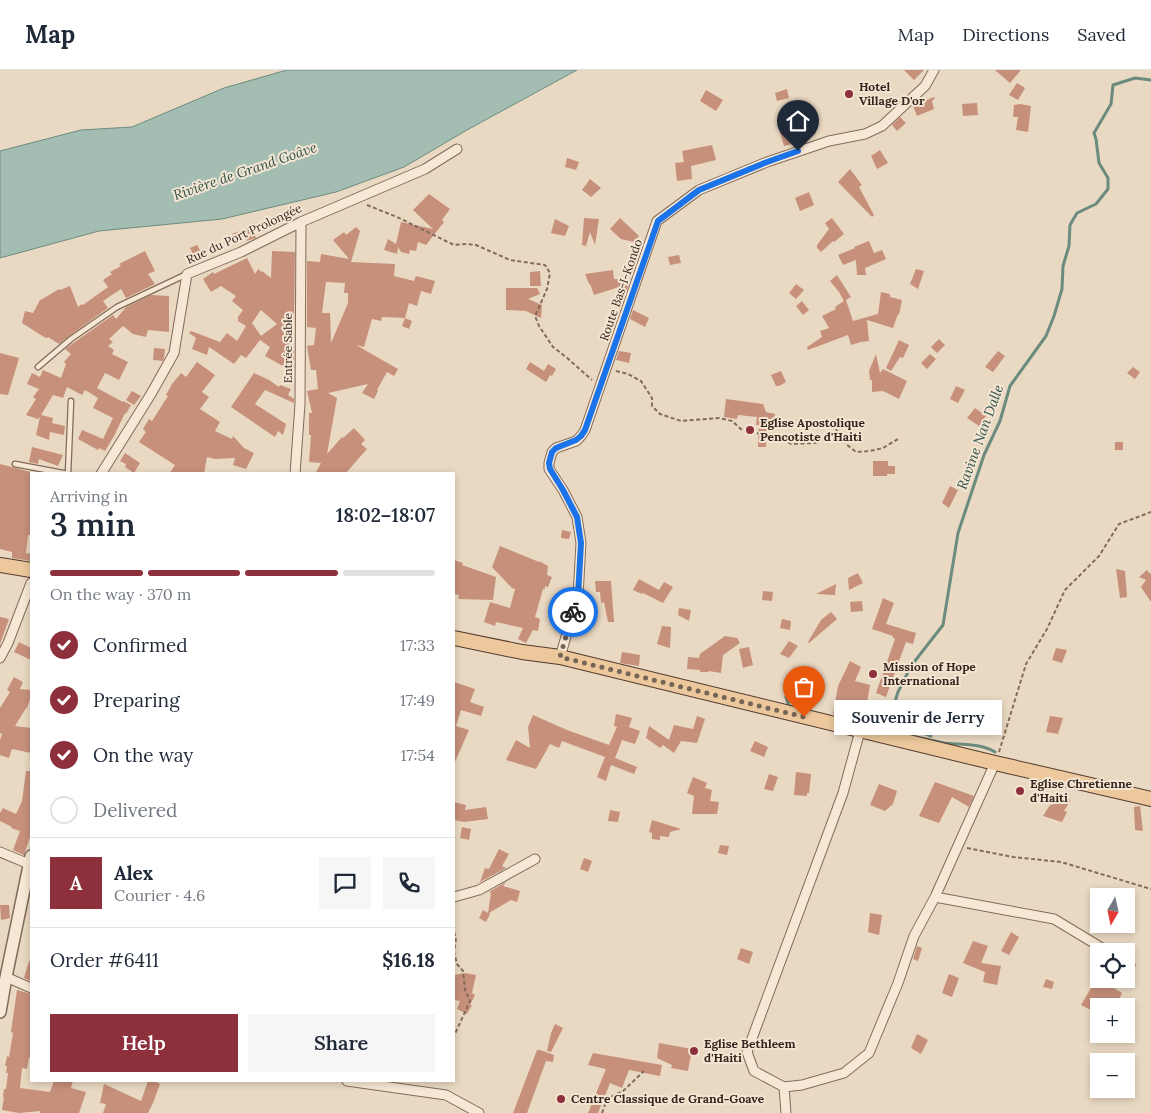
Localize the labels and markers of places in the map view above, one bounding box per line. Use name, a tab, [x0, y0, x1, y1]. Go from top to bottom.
place label: Hotel Village D'or	[859, 79, 925, 108]
marker: Hotel Village D'or	[843, 88, 855, 100]
pin	[777, 100, 819, 151]
place label: Eglise Apostolique Pencotiste d'Haiti	[760, 415, 865, 444]
marker: Eglise Apostolique Pencotiste d'Haiti	[744, 424, 756, 436]
place label: Mission of Hope International	[883, 659, 976, 688]
pin	[783, 666, 825, 717]
marker: Mission of Hope International	[867, 668, 879, 680]
callout: Souvenir de Jerry	[834, 700, 1002, 734]
place label: Eglise Chretienne d'Haiti	[1030, 776, 1133, 805]
marker: Eglise Chretienne d'Haiti	[1014, 785, 1026, 797]
place label: Eglise Bethleem d'Haiti	[704, 1036, 796, 1065]
marker: Eglise Bethleem d'Haiti	[688, 1045, 700, 1057]
place label: Centre Classique de Grand-Goave	[571, 1091, 765, 1106]
marker: Centre Classique de Grand-Goave	[555, 1093, 567, 1105]

